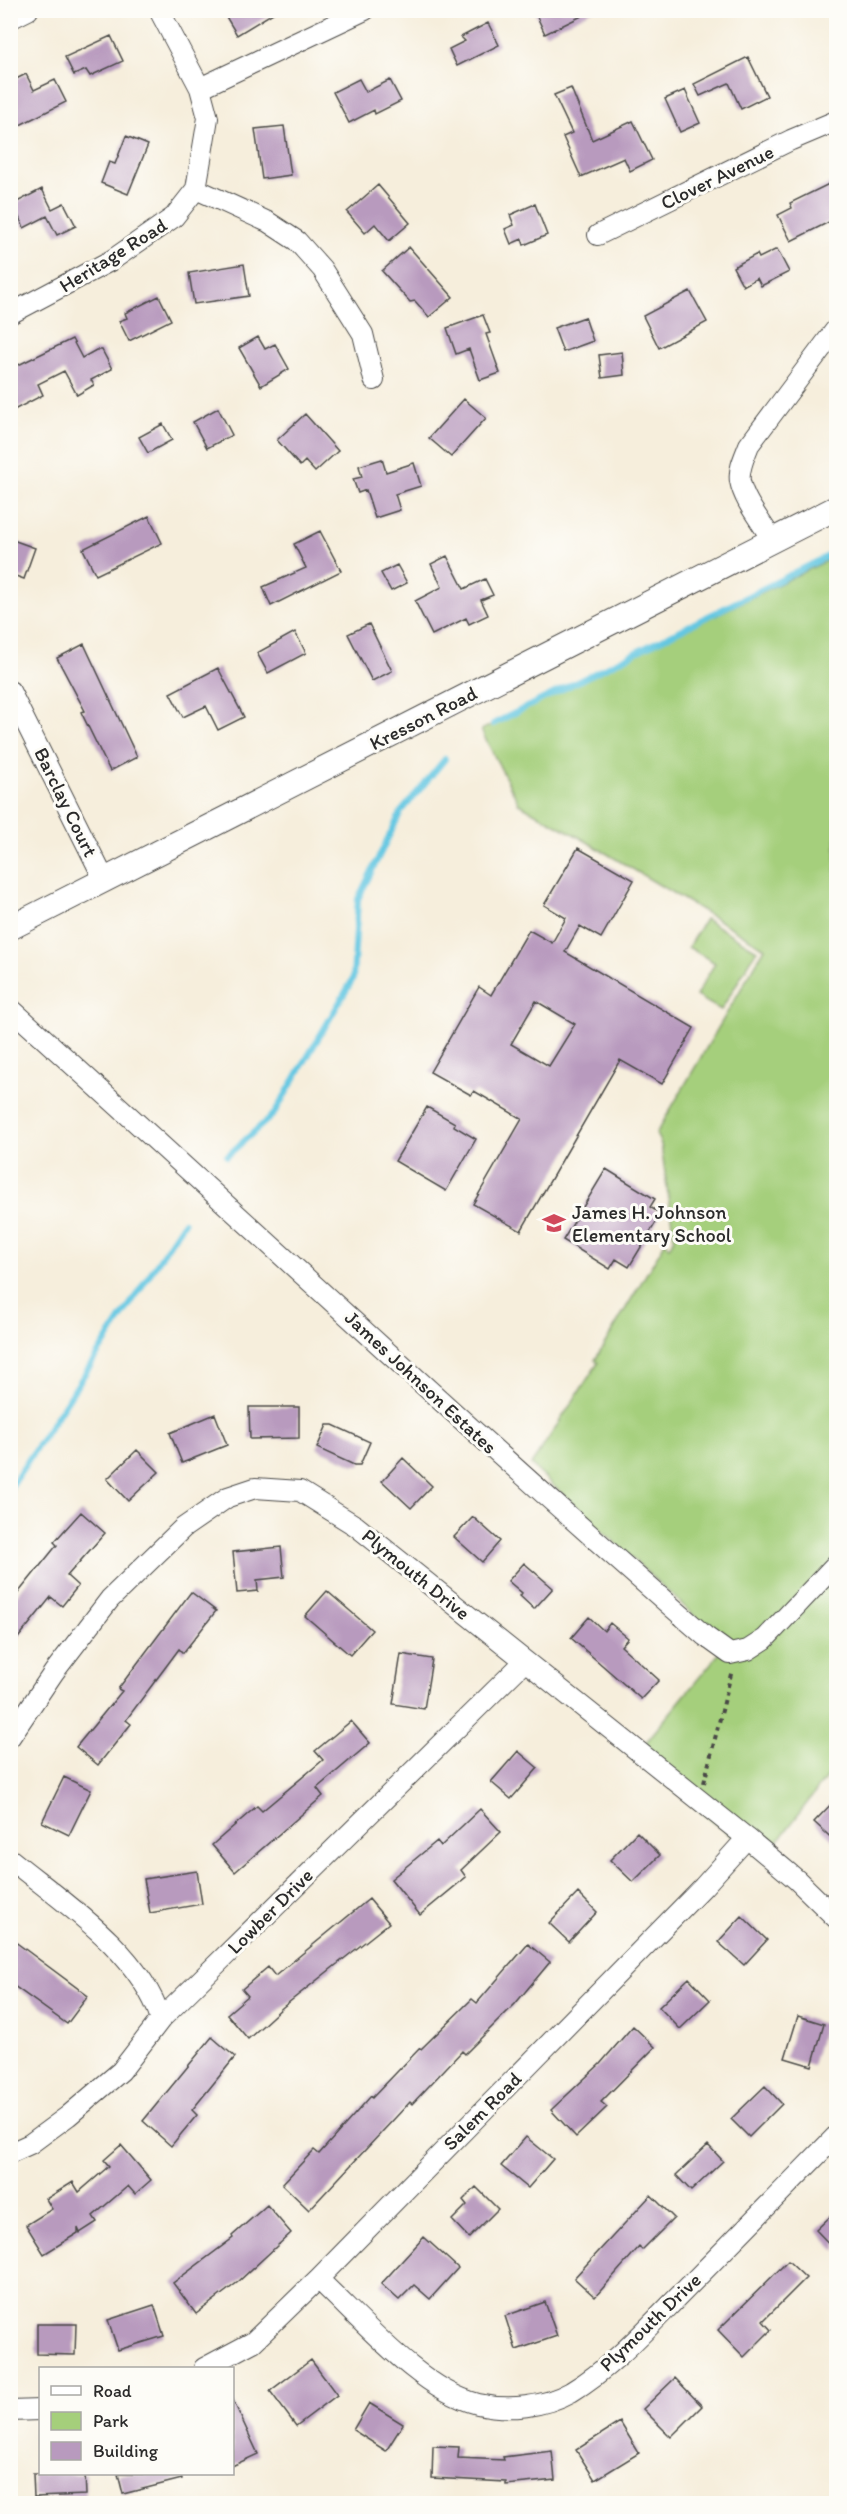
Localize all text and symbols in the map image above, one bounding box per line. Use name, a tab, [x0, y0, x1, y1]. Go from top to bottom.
street label: Clover Avenue	[657, 139, 777, 215]
street label: Heritage Road	[55, 212, 171, 298]
street label: Kresson Road	[365, 681, 481, 755]
street label: Barclay Court	[29, 743, 103, 861]
place label: James H. Johnson Elementary School	[572, 1200, 732, 1247]
school or university icon: James H. Johnson Elementary School	[541, 1210, 567, 1236]
street label: James Johnson Estates	[340, 1305, 502, 1459]
street label: Plymouth Drive	[357, 1523, 475, 1625]
street label: Lowber Drive	[222, 1863, 318, 1959]
street label: Salem Road	[438, 2067, 526, 2155]
street label: Plymouth Drive	[594, 2268, 706, 2376]
legend	[39, 2367, 234, 2475]
text: Road	[93, 2380, 132, 2402]
text: Park	[93, 2410, 128, 2432]
text: Building	[93, 2440, 159, 2462]

